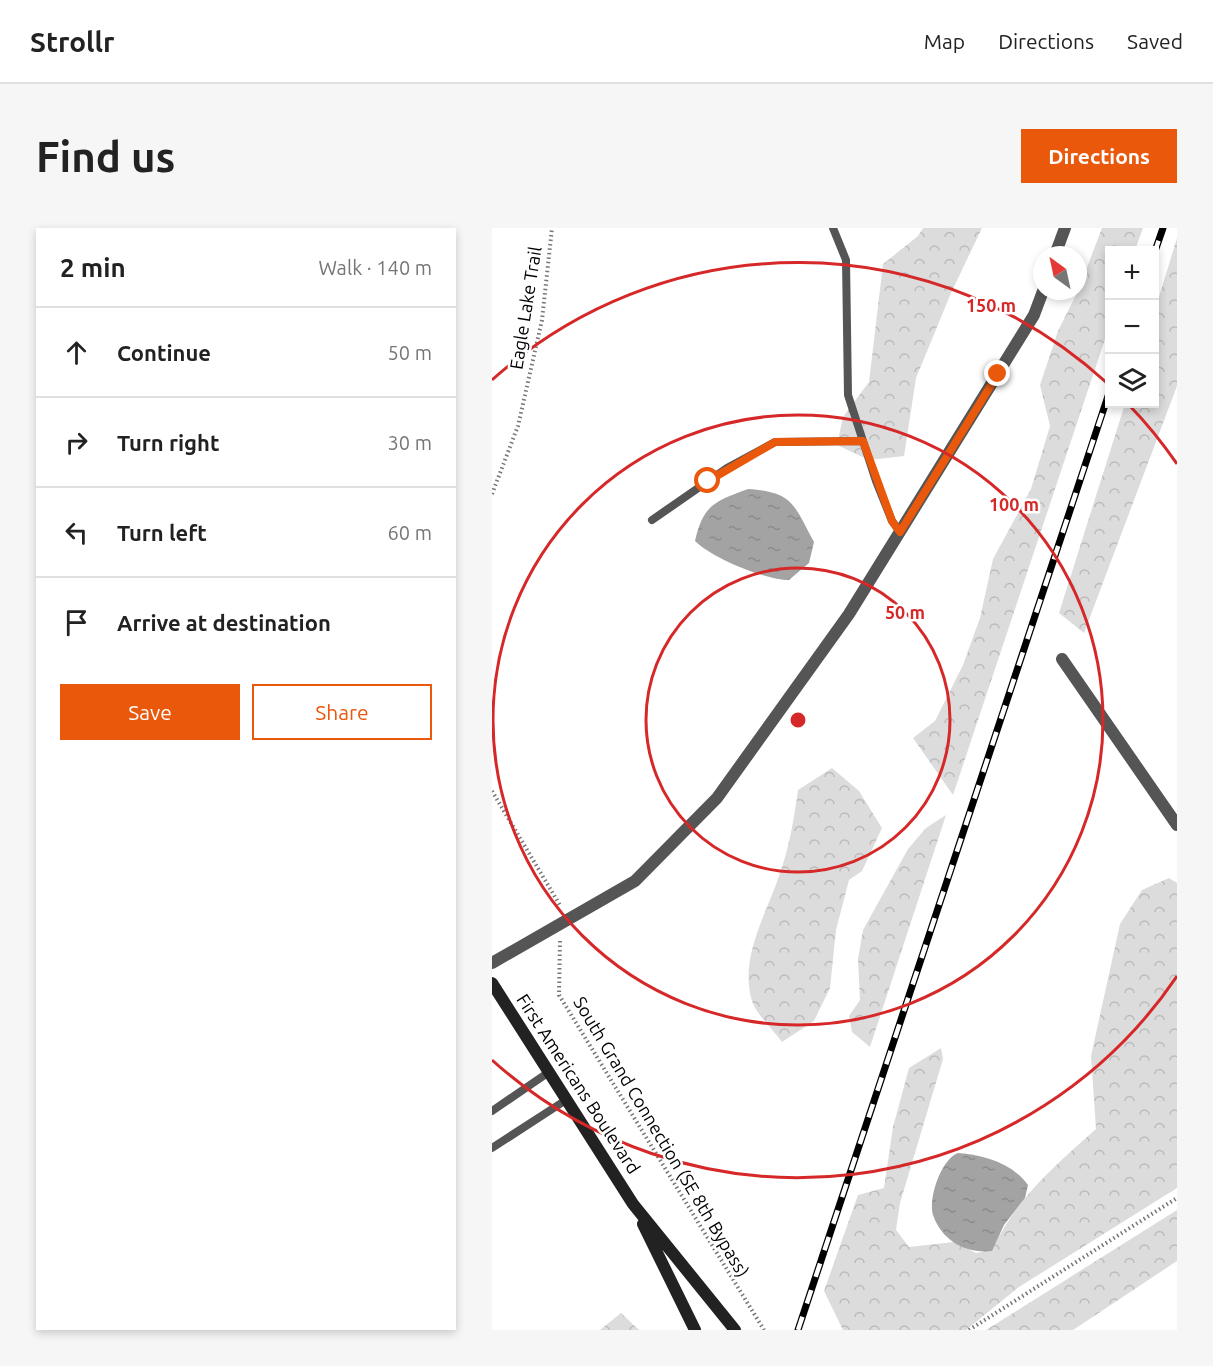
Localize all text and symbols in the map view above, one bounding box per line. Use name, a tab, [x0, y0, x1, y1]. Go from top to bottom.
text: Strollr	[30, 26, 115, 57]
text: Map	[924, 29, 965, 53]
text: Directions	[998, 29, 1094, 53]
text: Saved	[1127, 29, 1183, 53]
button: Directions	[1021, 129, 1177, 183]
text: Find us	[36, 133, 175, 180]
street label: Eagle Lake Trail	[505, 245, 545, 371]
north arrow	[1033, 246, 1087, 300]
map controls	[1105, 246, 1159, 408]
button: +	[1105, 246, 1159, 300]
text: 2 min	[60, 253, 126, 282]
text: Walk · 140 m	[319, 256, 432, 279]
text: 150 m	[966, 295, 1016, 315]
button: −	[1105, 300, 1159, 354]
icon: ahead	[60, 336, 93, 369]
text: Continue	[117, 340, 211, 365]
text: 50 m	[388, 341, 432, 364]
button: layers	[1105, 354, 1159, 408]
route end	[984, 360, 1010, 386]
icon: right	[60, 426, 93, 459]
text: Turn right	[117, 430, 219, 455]
text: 30 m	[388, 431, 432, 454]
route start	[694, 467, 720, 493]
text: 100 m	[989, 494, 1039, 514]
icon: left	[60, 516, 93, 549]
text: Turn left	[117, 520, 207, 545]
text: 60 m	[388, 521, 432, 544]
text: 50 m	[885, 602, 925, 622]
icon: arrive	[60, 606, 93, 639]
text: Arrive at destination	[117, 610, 331, 635]
button: Save	[60, 684, 240, 740]
button: Share	[252, 684, 432, 740]
centre of rings	[788, 710, 808, 730]
street label: First Americans Boulevard	[513, 990, 644, 1177]
street label: South Grand Connection (SE 8th Bypass)	[569, 993, 754, 1281]

